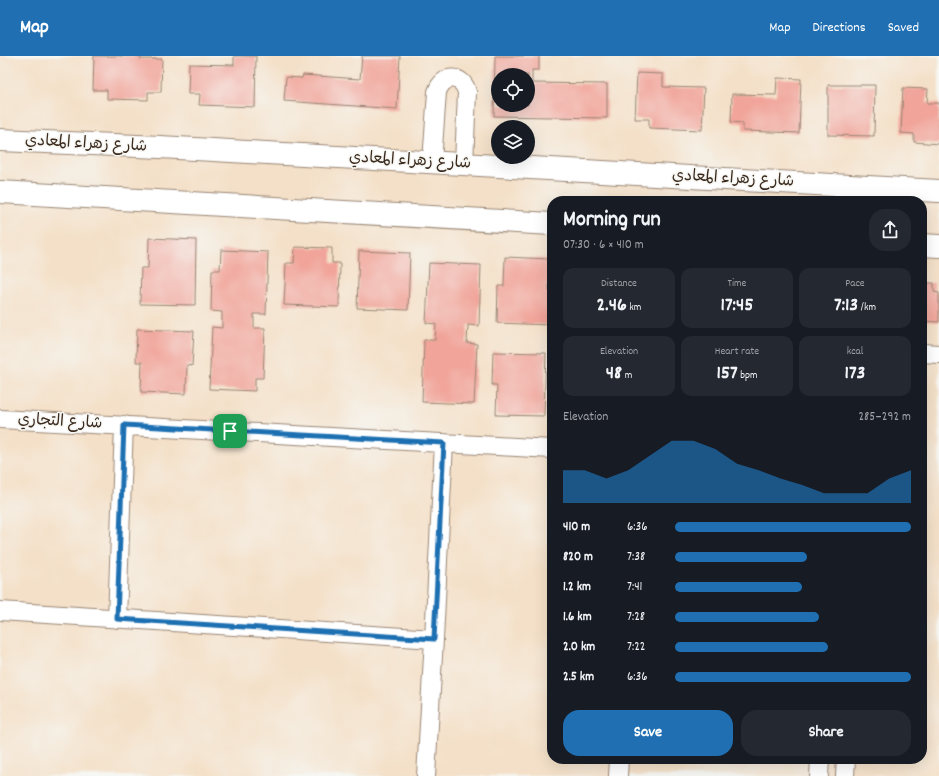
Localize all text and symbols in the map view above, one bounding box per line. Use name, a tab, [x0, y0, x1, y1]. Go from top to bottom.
text: Map	[20, 15, 49, 42]
text: Map	[769, 18, 791, 38]
text: Directions	[813, 18, 866, 38]
text: Saved	[888, 18, 919, 38]
map controls	[491, 68, 535, 164]
button: locate	[491, 68, 535, 112]
button: layers	[491, 120, 535, 164]
street label: شارع زهراء المعادي	[24, 129, 148, 159]
street label: شارع زهراء المعادي	[348, 146, 472, 176]
street label: شارع زهراء المعادي	[671, 164, 795, 194]
text: Morning run	[563, 205, 661, 236]
button: share	[869, 209, 911, 251]
text: 07:30 · 6 × 410 m	[563, 236, 644, 255]
text: Distance	[601, 276, 637, 292]
text: Time	[728, 276, 746, 292]
text: Pace	[845, 276, 865, 292]
text: 2.46	[597, 292, 627, 320]
text: 17:45	[721, 292, 753, 320]
text: 7:13	[834, 292, 858, 320]
text: km	[627, 300, 641, 316]
text: /km	[858, 300, 876, 316]
text: Elevation	[600, 344, 638, 360]
text: Heart rate	[715, 344, 759, 360]
text: kcal	[847, 344, 863, 360]
text: 48	[606, 360, 622, 388]
text: 157	[716, 360, 738, 388]
text: 173	[845, 360, 865, 388]
text: m	[622, 368, 632, 384]
text: bpm	[738, 368, 758, 384]
street label: شارع التجاري	[17, 408, 103, 436]
text: Elevation	[563, 408, 608, 427]
text: 285–292 m	[858, 408, 911, 427]
pin	[213, 414, 247, 448]
icon: arrive	[219, 420, 241, 442]
text: 410 m	[563, 518, 590, 537]
text: 6:36	[627, 518, 648, 537]
text: 820 m	[563, 548, 593, 567]
text: 7:38	[627, 548, 645, 567]
text: 1.2 km	[563, 578, 591, 597]
text: 7:41	[627, 578, 642, 597]
text: 1.6 km	[563, 608, 592, 627]
text: 7:28	[627, 608, 645, 627]
text: 2.0 km	[563, 638, 595, 657]
text: 7:22	[627, 638, 646, 657]
text: 2.5 km	[563, 668, 594, 687]
text: 6:36	[627, 668, 648, 687]
button: Save	[563, 710, 733, 756]
button: Share	[741, 710, 911, 756]

